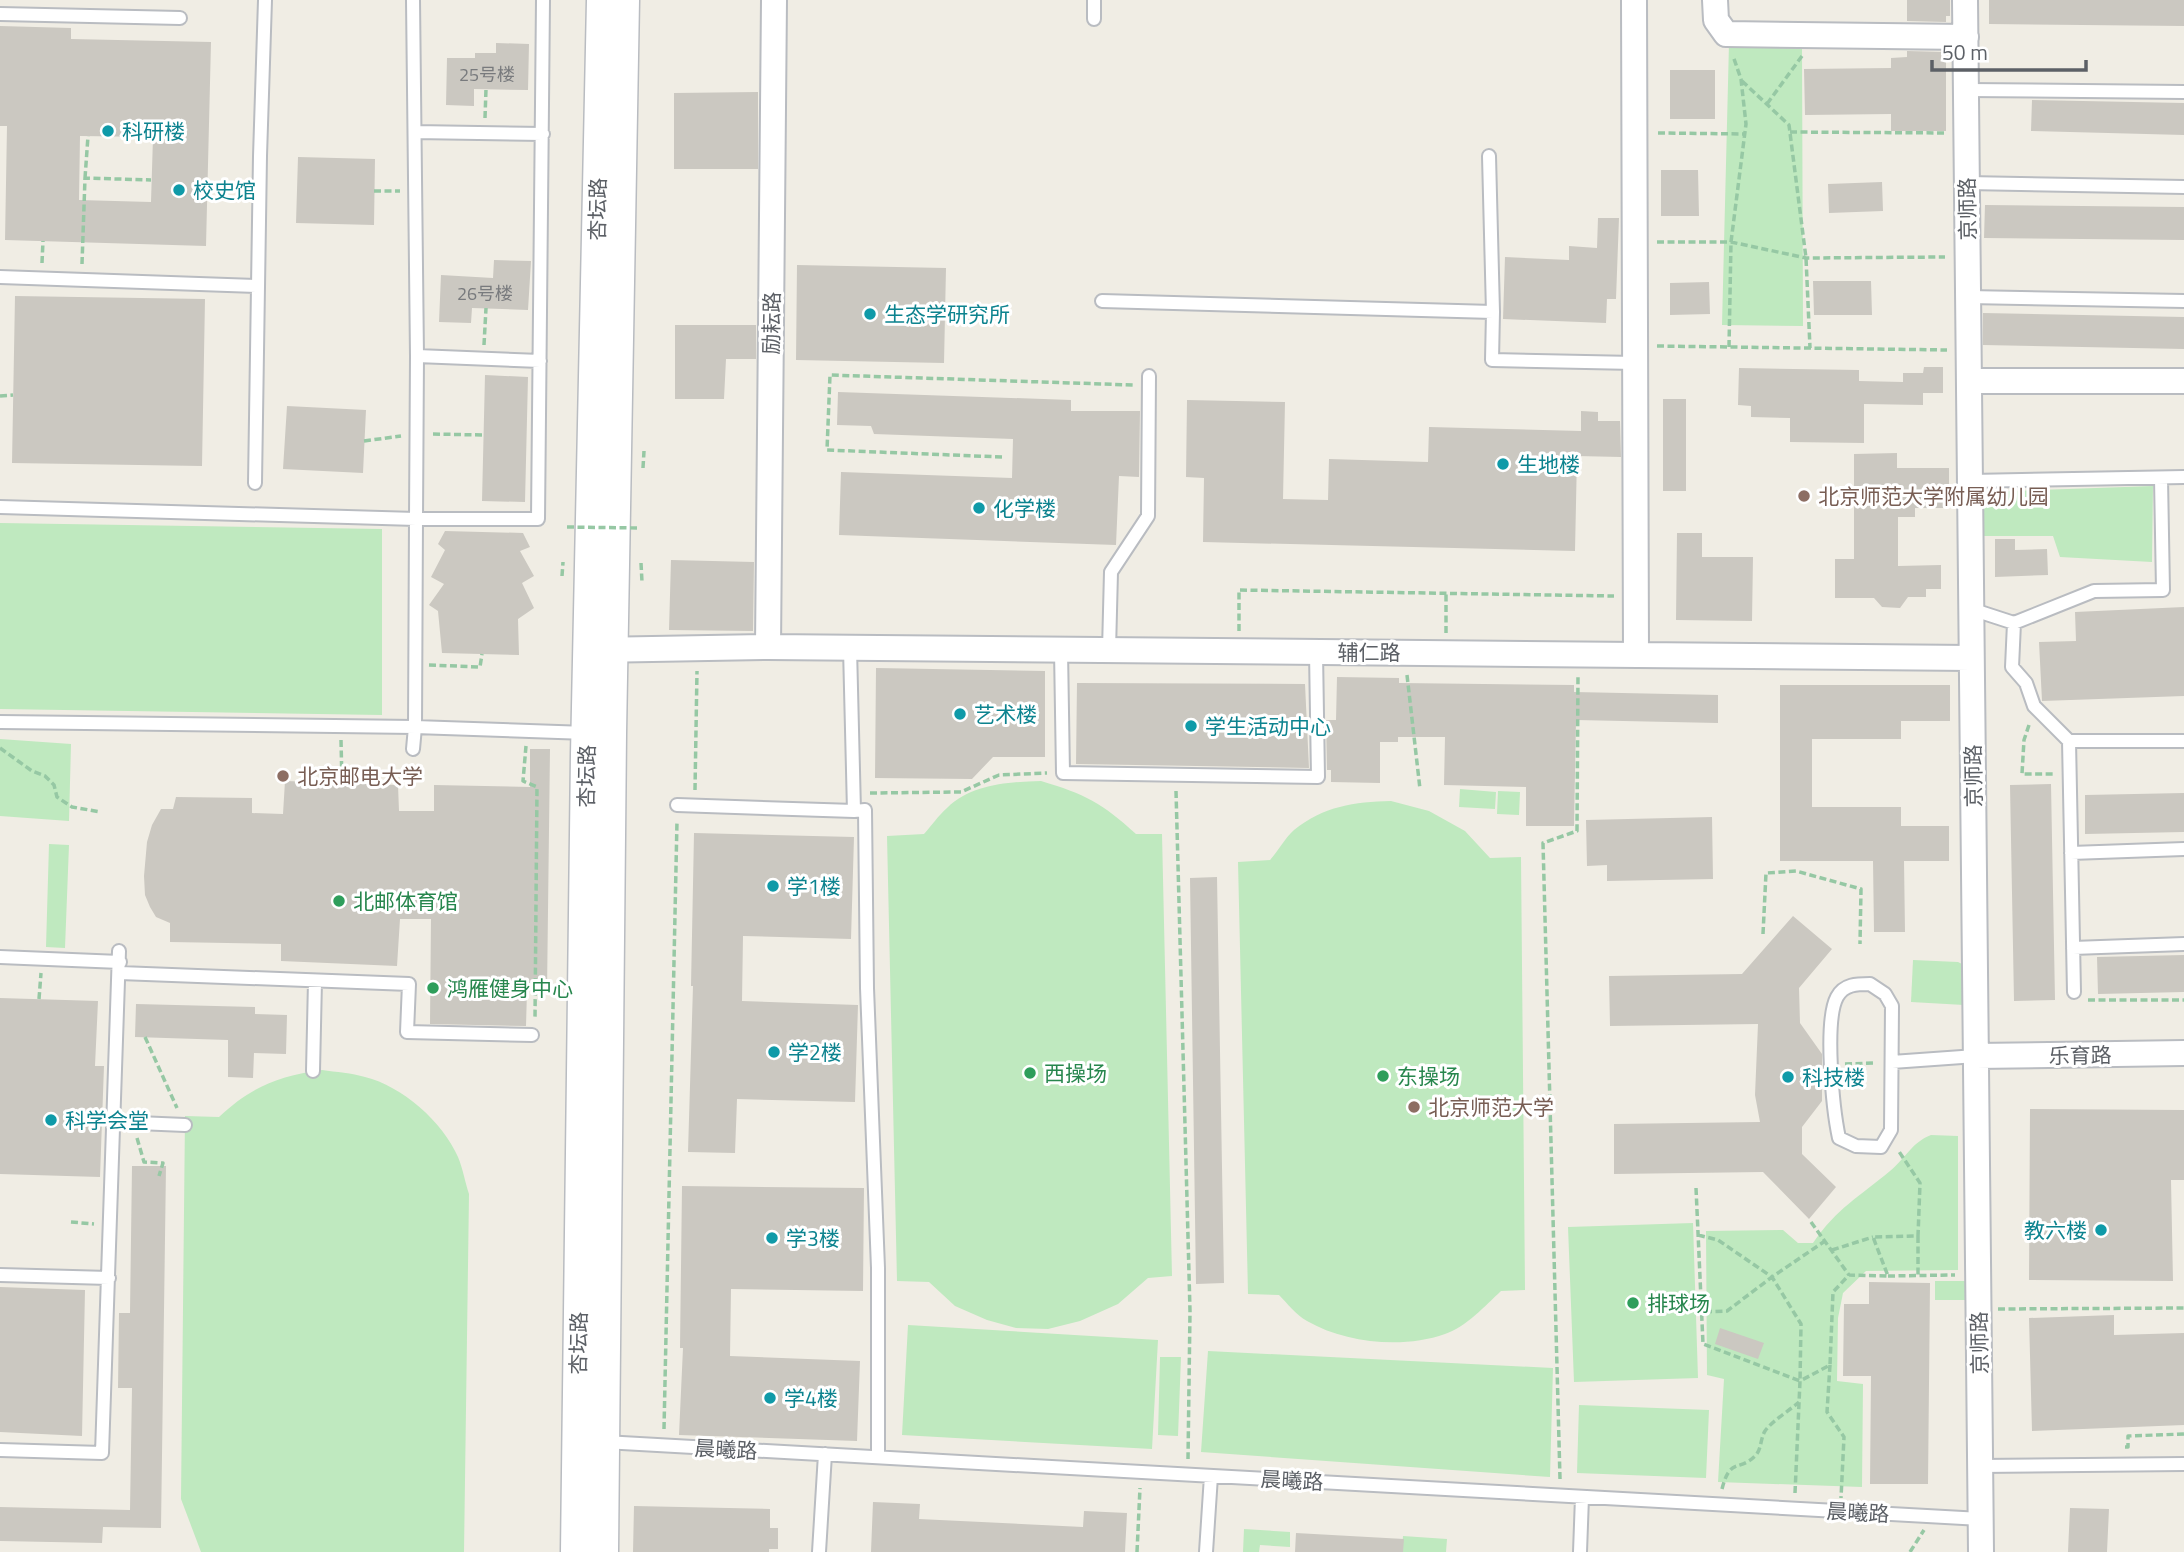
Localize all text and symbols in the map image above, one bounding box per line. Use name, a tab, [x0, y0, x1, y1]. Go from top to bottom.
scale bar	[1932, 28, 2086, 72]
text: 50 m	[1942, 36, 1988, 68]
house number: 25号楼	[459, 61, 515, 88]
place label: 科研楼	[122, 115, 185, 147]
marker: 科研楼	[100, 123, 116, 139]
place label: 校史馆	[193, 174, 256, 206]
street label: 杏坛路	[580, 177, 614, 241]
street label: 京师路	[1950, 177, 1984, 241]
marker: 校史馆	[171, 182, 187, 198]
house number: 26号楼	[457, 280, 513, 307]
street label: 励耘路	[754, 291, 788, 355]
place label: 生态学研究所	[884, 298, 1010, 330]
marker: 生态学研究所	[862, 306, 878, 322]
place label: 生地楼	[1517, 448, 1580, 480]
marker: 生地楼	[1495, 456, 1511, 472]
place label: 北京师范大学附属幼儿园	[1818, 480, 2049, 512]
marker: 北京师范大学附属幼儿园	[1796, 488, 1812, 504]
place label: 化学楼	[993, 492, 1056, 524]
marker: 化学楼	[971, 500, 987, 516]
street label: 辅仁路	[1338, 636, 1401, 668]
place label: 艺术楼	[974, 698, 1037, 730]
marker: 艺术楼	[952, 706, 968, 722]
place label: 学生活动中心	[1205, 710, 1331, 742]
marker: 学生活动中心	[1183, 718, 1199, 734]
street label: 杏坛路	[569, 744, 603, 808]
street label: 京师路	[1956, 744, 1990, 808]
place label: 北京邮电大学	[297, 760, 423, 792]
marker: 北京邮电大学	[275, 768, 291, 784]
place label: 学1楼	[787, 870, 841, 902]
marker: 学1楼	[765, 878, 781, 894]
place label: 北邮体育馆	[353, 885, 458, 917]
marker: 北邮体育馆	[331, 893, 347, 909]
place label: 鸿雁健身中心	[447, 972, 573, 1004]
marker: 鸿雁健身中心	[425, 980, 441, 996]
place label: 学2楼	[788, 1036, 842, 1068]
street label: 乐育路	[2048, 1038, 2112, 1072]
marker: 学2楼	[766, 1044, 782, 1060]
place label: 西操场	[1044, 1057, 1107, 1089]
place label: 东操场	[1397, 1060, 1460, 1092]
place label: 科技楼	[1802, 1061, 1865, 1093]
marker: 西操场	[1022, 1065, 1038, 1081]
marker: 东操场	[1375, 1068, 1391, 1084]
marker: 科技楼	[1780, 1069, 1796, 1085]
place label: 北京师范大学	[1428, 1091, 1554, 1123]
marker: 北京师范大学	[1406, 1099, 1422, 1115]
place label: 科学会堂	[65, 1104, 149, 1136]
marker: 科学会堂	[43, 1112, 59, 1128]
place label: 教六楼	[2024, 1214, 2087, 1246]
place label: 学3楼	[786, 1222, 840, 1254]
marker: 教六楼	[2093, 1222, 2109, 1238]
marker: 学3楼	[764, 1230, 780, 1246]
place label: 排球场	[1647, 1287, 1710, 1319]
marker: 排球场	[1625, 1295, 1641, 1311]
street label: 杏坛路	[561, 1311, 595, 1375]
street label: 京师路	[1962, 1311, 1996, 1375]
place label: 学4楼	[784, 1382, 838, 1414]
marker: 学4楼	[762, 1390, 778, 1406]
street label: 晨曦路	[694, 1431, 758, 1467]
street label: 晨曦路	[1260, 1462, 1324, 1498]
street label: 晨曦路	[1826, 1494, 1890, 1530]

